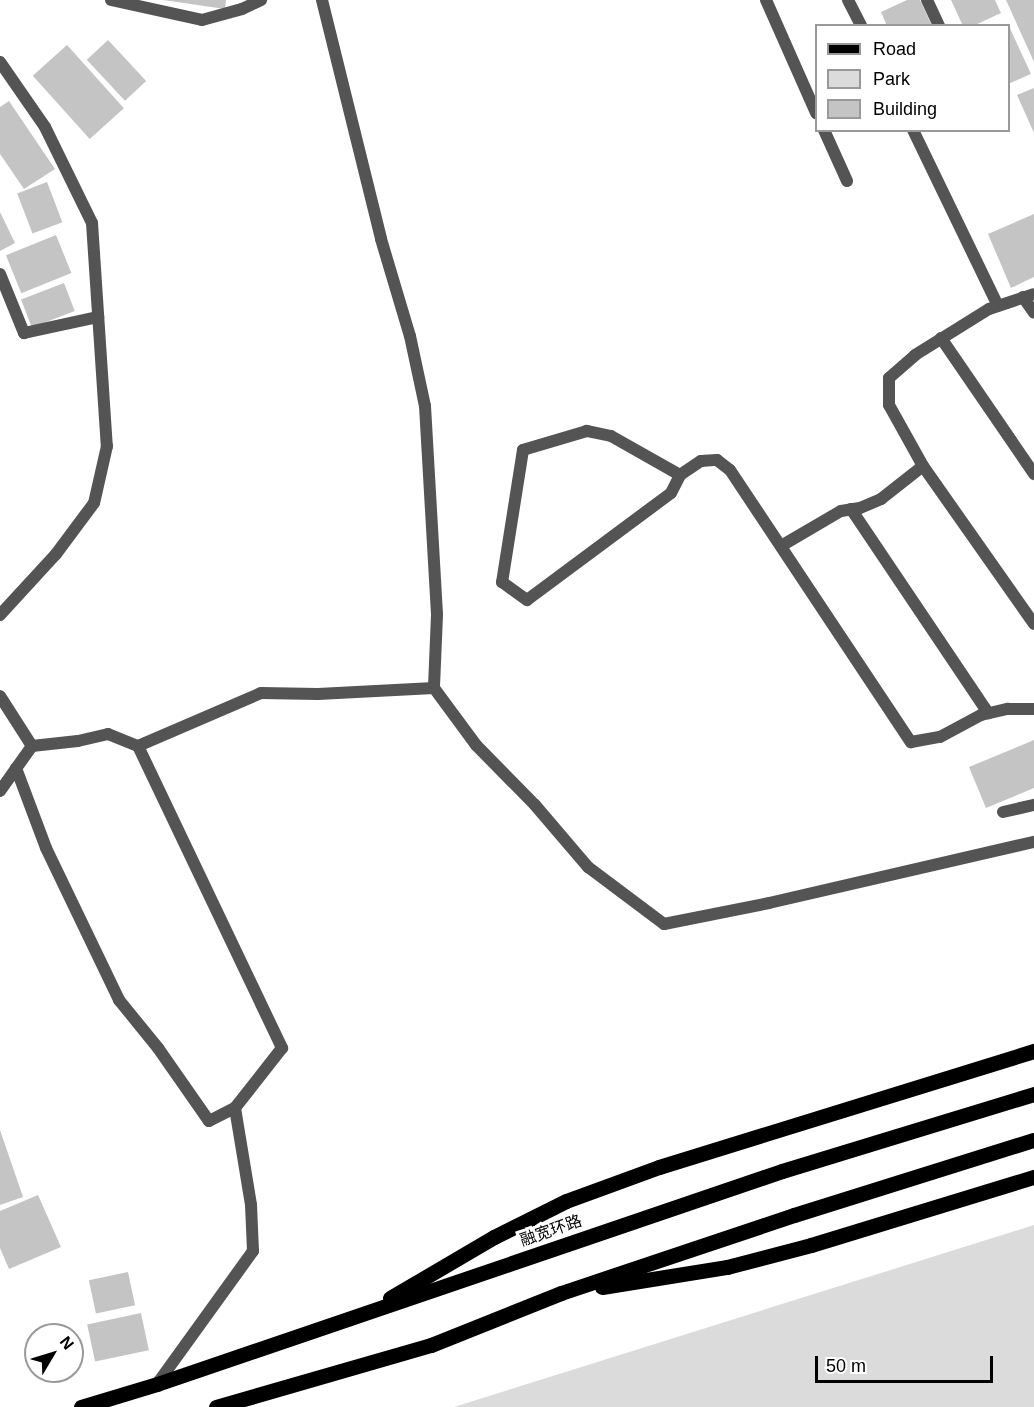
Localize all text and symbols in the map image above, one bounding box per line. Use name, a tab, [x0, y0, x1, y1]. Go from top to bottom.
legend	[815, 24, 1010, 132]
text: Road	[873, 39, 916, 59]
text: Park	[873, 69, 910, 89]
text: Building	[873, 99, 937, 119]
street label: 融宽环路	[518, 1212, 584, 1250]
north arrow	[24, 1323, 84, 1383]
text: N	[57, 1333, 77, 1353]
scale bar	[818, 1344, 996, 1382]
text: 50 m	[826, 1356, 866, 1376]

